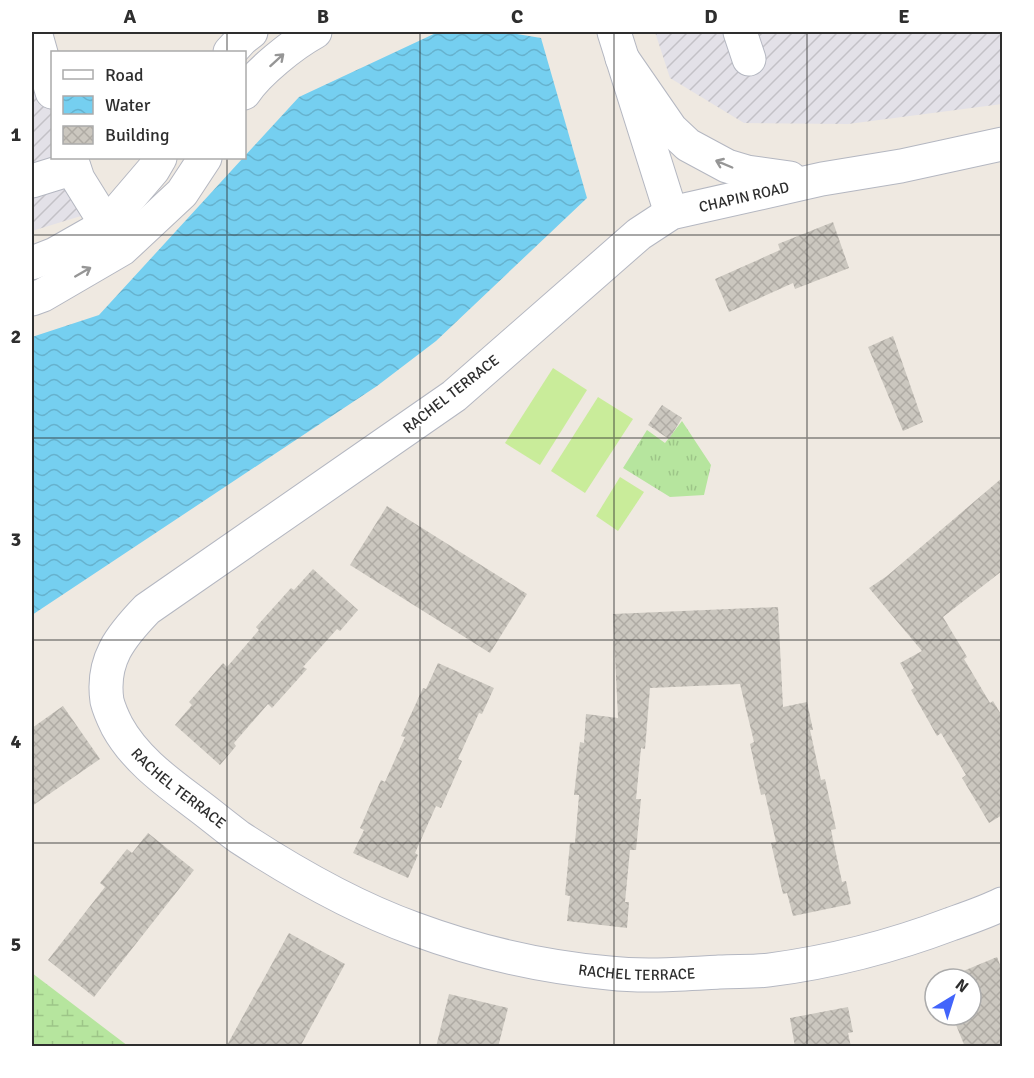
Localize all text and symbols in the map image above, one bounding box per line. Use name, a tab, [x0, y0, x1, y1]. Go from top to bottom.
text: A	[124, 4, 137, 29]
text: B	[317, 4, 329, 29]
text: C	[511, 4, 523, 29]
text: D	[704, 4, 718, 29]
text: E	[898, 4, 910, 29]
legend	[51, 51, 246, 159]
one-way arrow	[269, 53, 285, 66]
text: Road	[105, 64, 144, 86]
text: Water	[105, 94, 151, 116]
text: 1	[11, 122, 22, 147]
text: Building	[105, 124, 169, 146]
one-way arrow	[715, 158, 733, 169]
street label: CHAPIN ROAD	[697, 178, 791, 216]
one-way arrow	[74, 266, 91, 278]
text: 2	[11, 324, 21, 349]
street label: RACHEL TERRACE	[399, 351, 503, 437]
text: 3	[11, 527, 21, 552]
text: 4	[11, 729, 22, 754]
street label: RACHEL TERRACE	[127, 744, 229, 832]
text: 5	[11, 932, 21, 957]
street label: RACHEL TERRACE	[577, 961, 696, 984]
north arrow	[923, 967, 983, 1027]
text: N	[951, 975, 972, 997]

